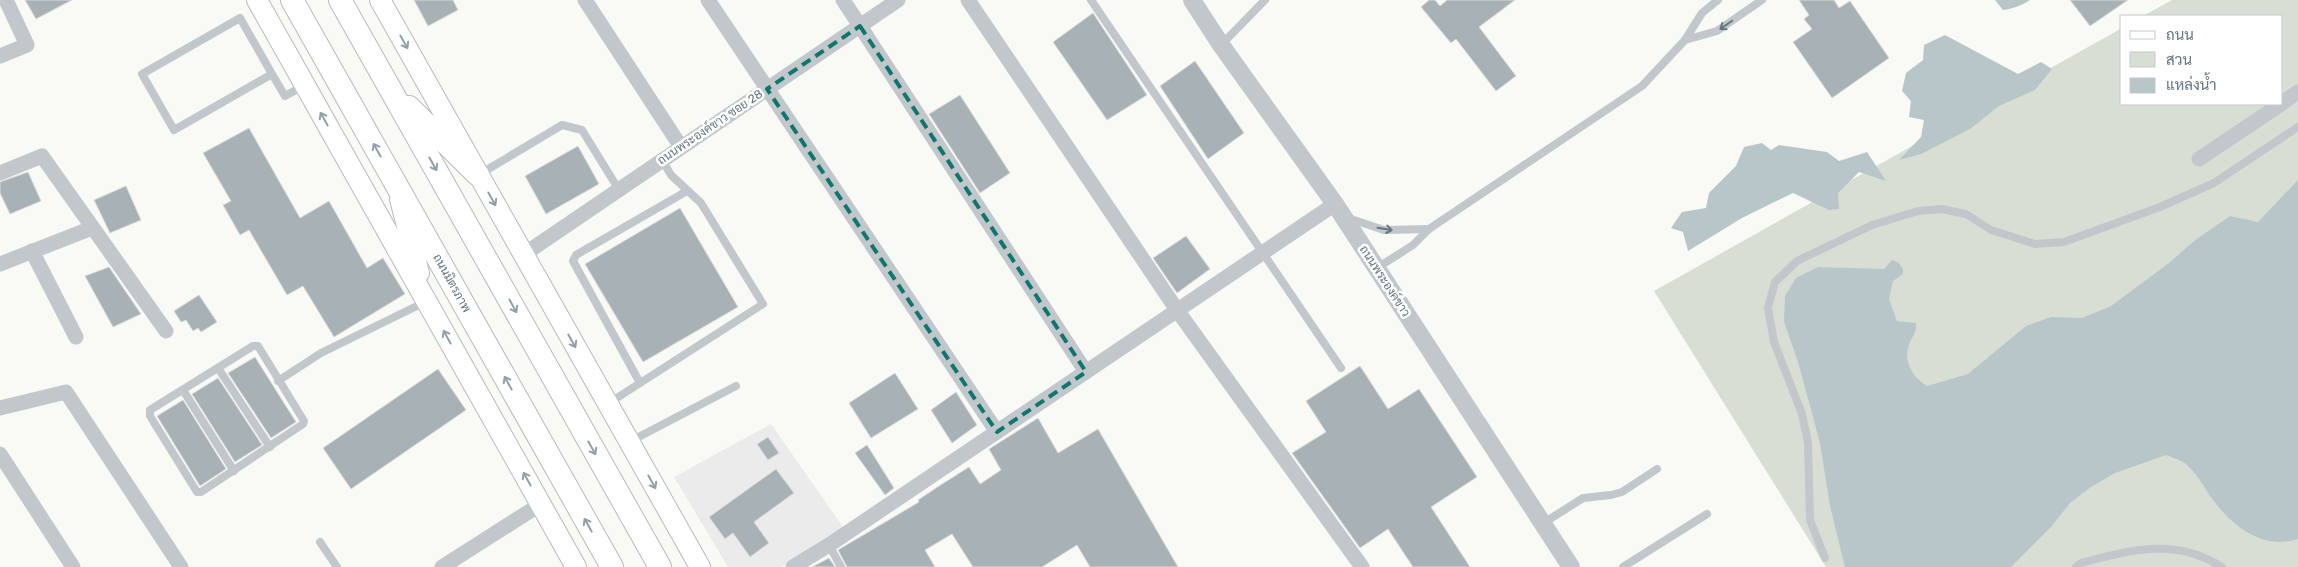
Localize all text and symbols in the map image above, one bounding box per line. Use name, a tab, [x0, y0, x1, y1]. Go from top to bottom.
legend	[2120, 15, 2283, 105]
one-way arrow	[1719, 20, 1733, 30]
text: ถนน	[2166, 26, 2194, 44]
one-way arrow	[399, 35, 409, 49]
text: สวน	[2166, 51, 2192, 69]
text: แหล่งน้ำ	[2166, 72, 2217, 94]
street label: ถนนพระองค์ขาว ซอย 28	[654, 86, 765, 167]
one-way arrow	[319, 112, 329, 127]
one-way arrow	[371, 143, 381, 157]
one-way arrow	[428, 157, 438, 172]
one-way arrow	[487, 192, 497, 207]
one-way arrow	[1377, 224, 1393, 234]
street label: ถนนพระองค์ขาว	[1357, 242, 1414, 319]
street label: ถนนมิตรภาพ	[430, 251, 474, 315]
one-way arrow	[508, 298, 518, 313]
one-way arrow	[442, 330, 452, 345]
one-way arrow	[567, 333, 577, 348]
one-way arrow	[503, 376, 512, 391]
one-way arrow	[588, 440, 598, 454]
one-way arrow	[521, 472, 531, 486]
one-way arrow	[647, 475, 657, 489]
one-way arrow	[582, 518, 592, 532]

